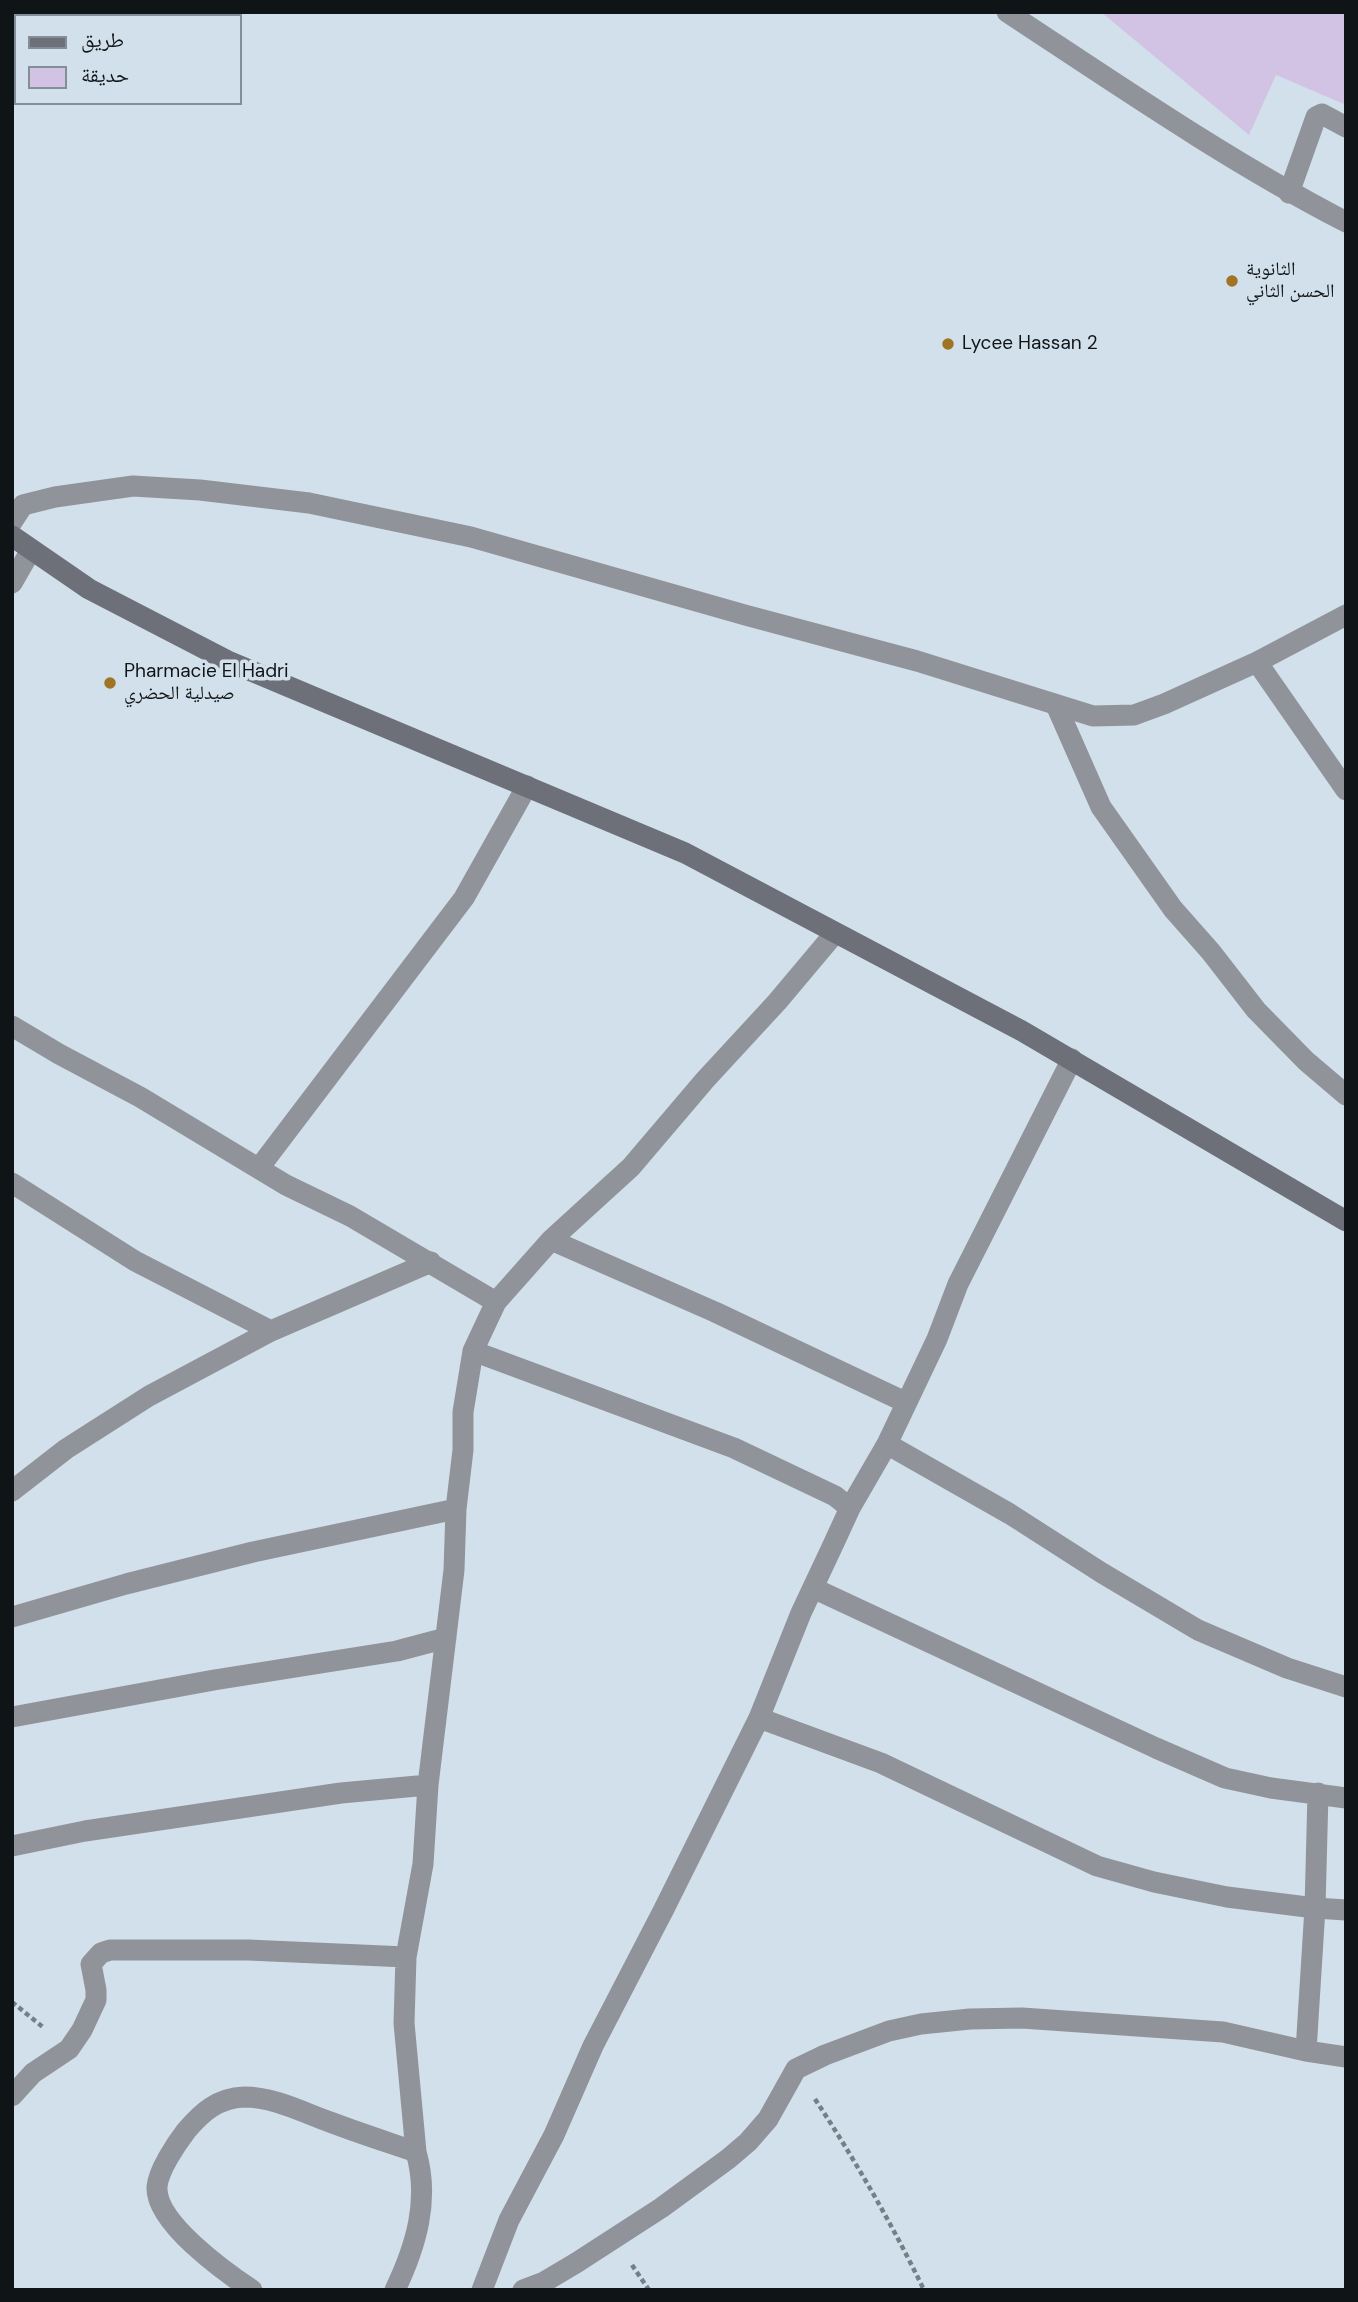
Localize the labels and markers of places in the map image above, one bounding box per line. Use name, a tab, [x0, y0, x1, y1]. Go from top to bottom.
place label: الثانوية الحسن الثاني	[1246, 259, 1334, 303]
marker: الثانوية الحسن الثاني	[1224, 273, 1240, 289]
place label: Lycee Hassan 2	[962, 333, 1098, 355]
marker: Lycee Hassan 2	[940, 336, 956, 352]
place label: Pharmacie El Hadri صيدلية الحضري	[124, 661, 289, 705]
marker: Pharmacie El Hadri صيدلية الحضري	[102, 675, 118, 691]

